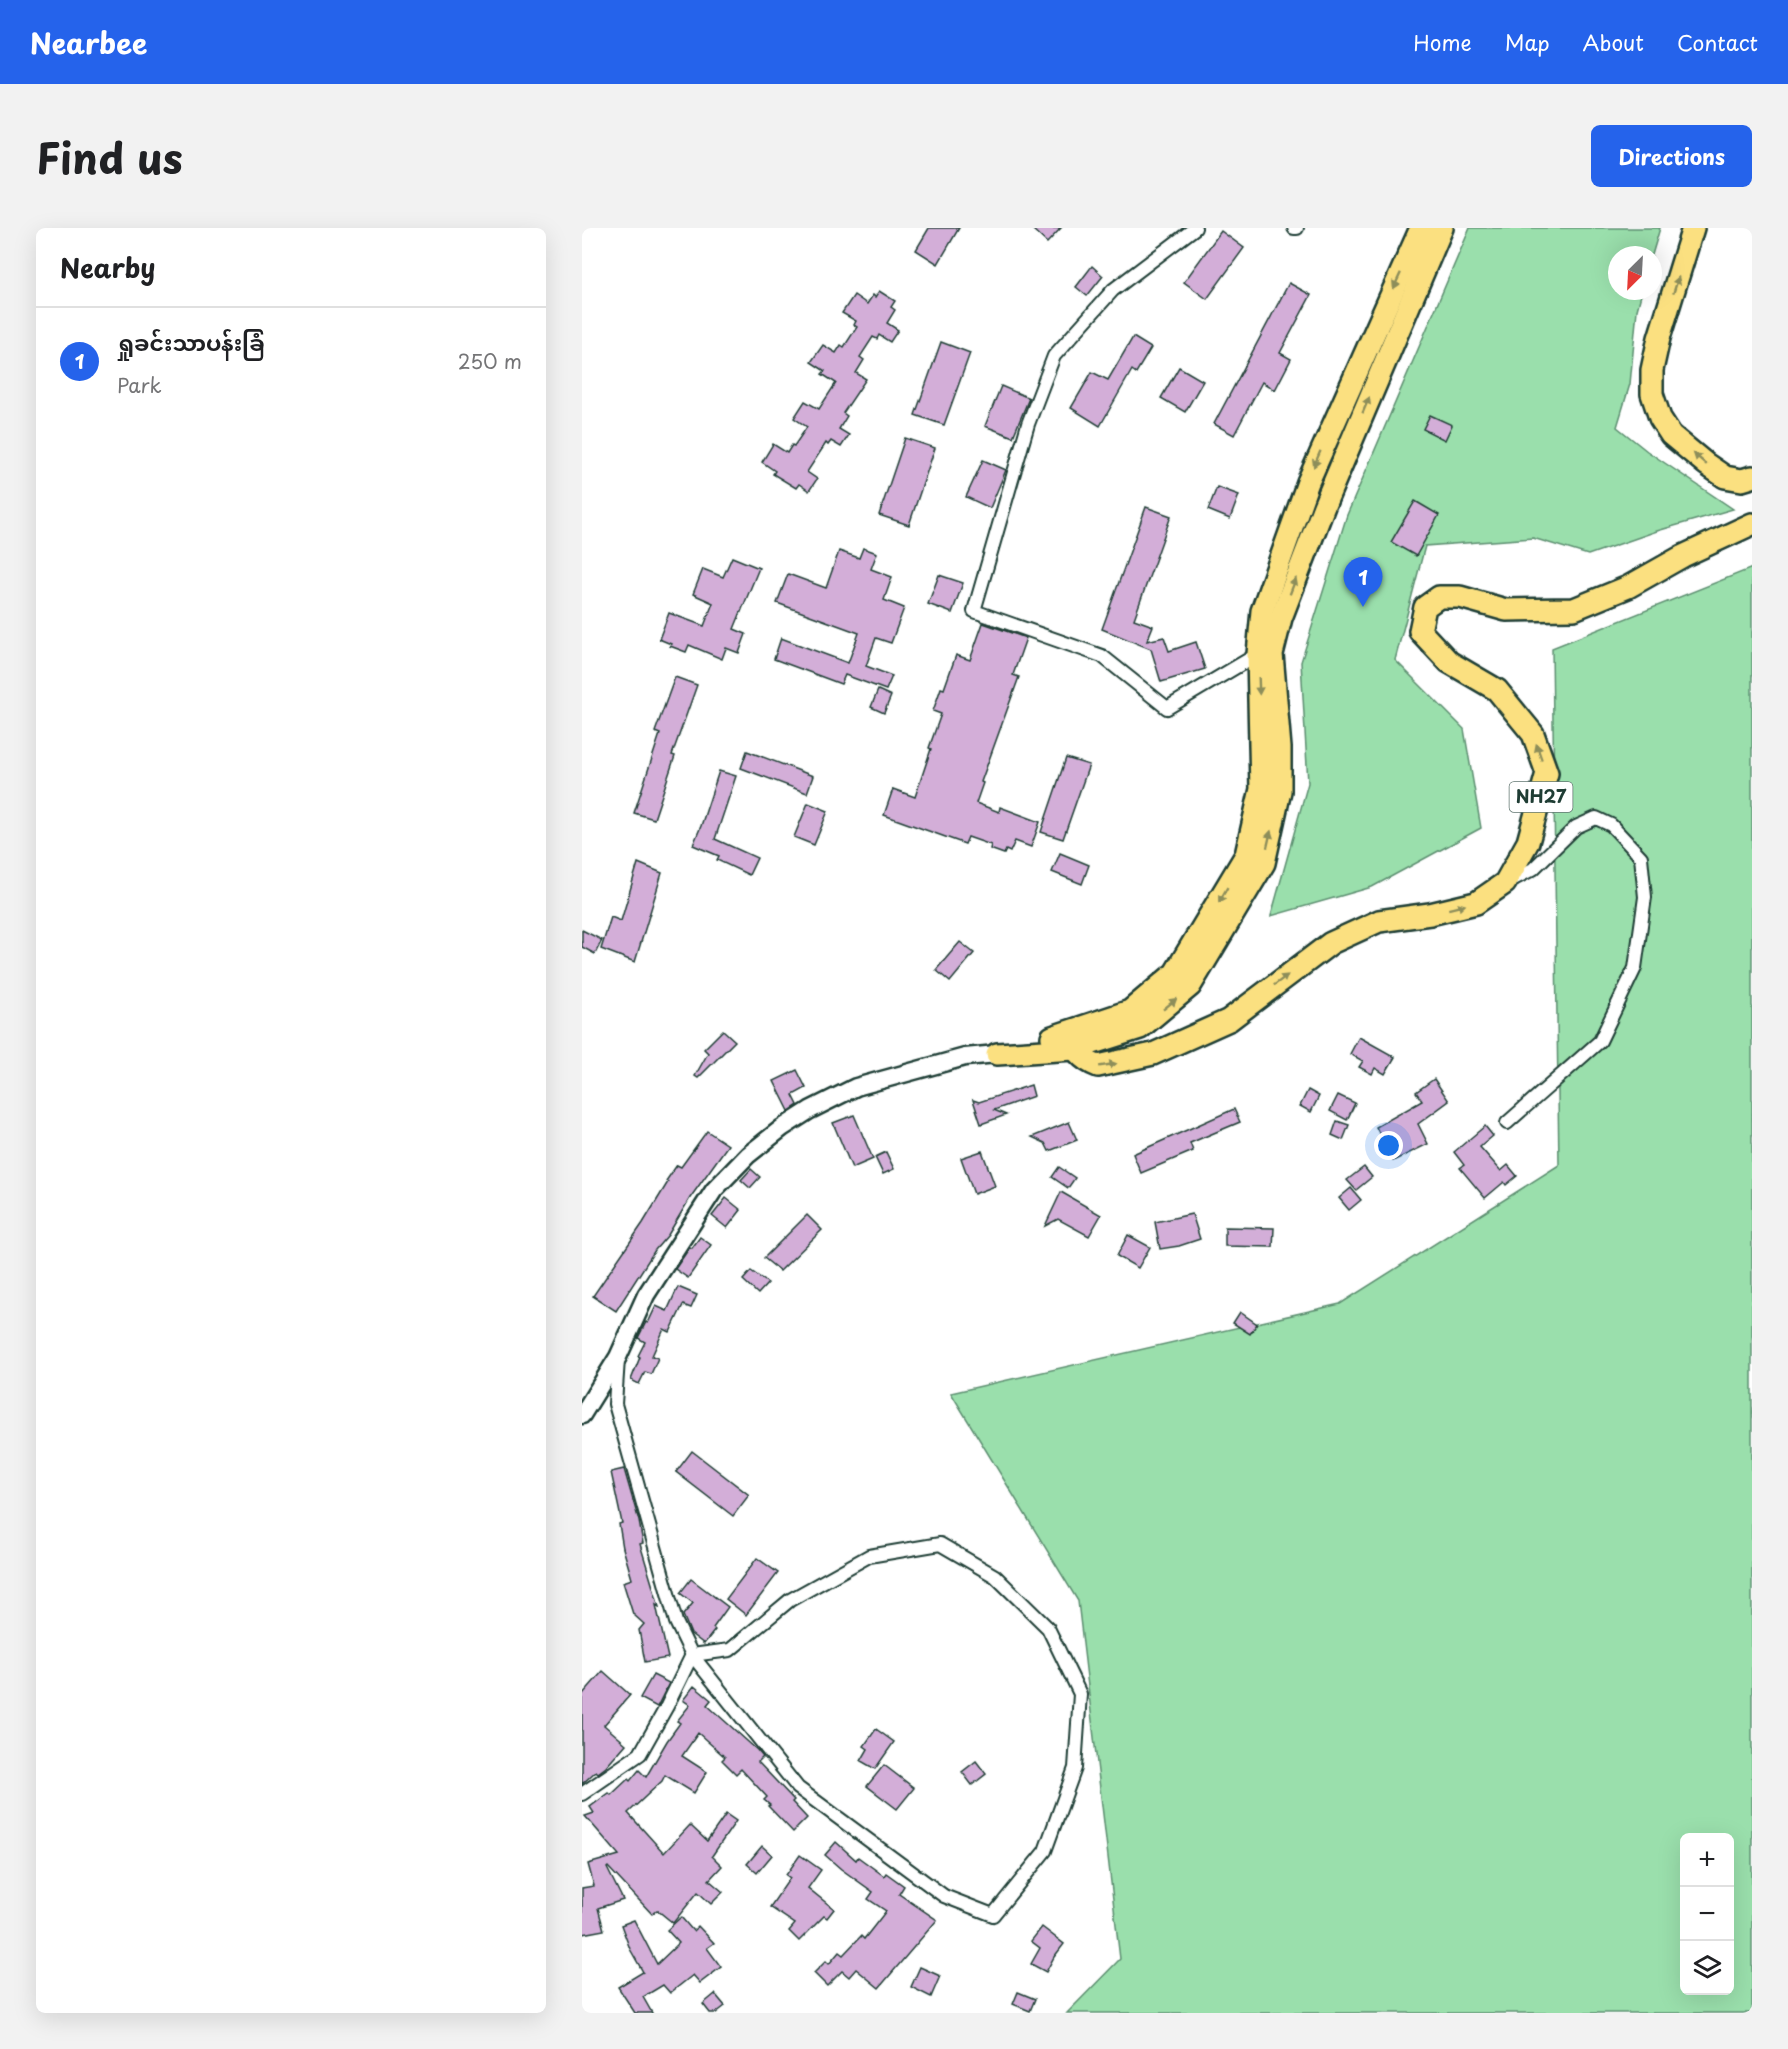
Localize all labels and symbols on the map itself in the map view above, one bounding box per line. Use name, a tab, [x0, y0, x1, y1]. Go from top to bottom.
north arrow	[1608, 246, 1662, 300]
one-way arrow	[1392, 273, 1402, 291]
one-way arrow	[1672, 276, 1681, 294]
one-way arrow	[1361, 396, 1371, 414]
one-way arrow	[1313, 451, 1322, 468]
one-way arrow	[1693, 453, 1708, 466]
pin: 1	[1344, 558, 1382, 607]
one-way arrow	[1289, 577, 1298, 595]
one-way arrow	[1254, 677, 1263, 696]
one-way arrow	[1534, 743, 1544, 761]
road number: NH27	[1510, 782, 1572, 812]
one-way arrow	[1265, 830, 1275, 849]
one-way arrow	[1218, 887, 1228, 904]
one-way arrow	[1448, 902, 1467, 912]
one-way arrow	[1272, 974, 1288, 986]
one-way arrow	[1162, 998, 1177, 1010]
one-way arrow	[1099, 1060, 1118, 1069]
your location	[1374, 1131, 1403, 1160]

